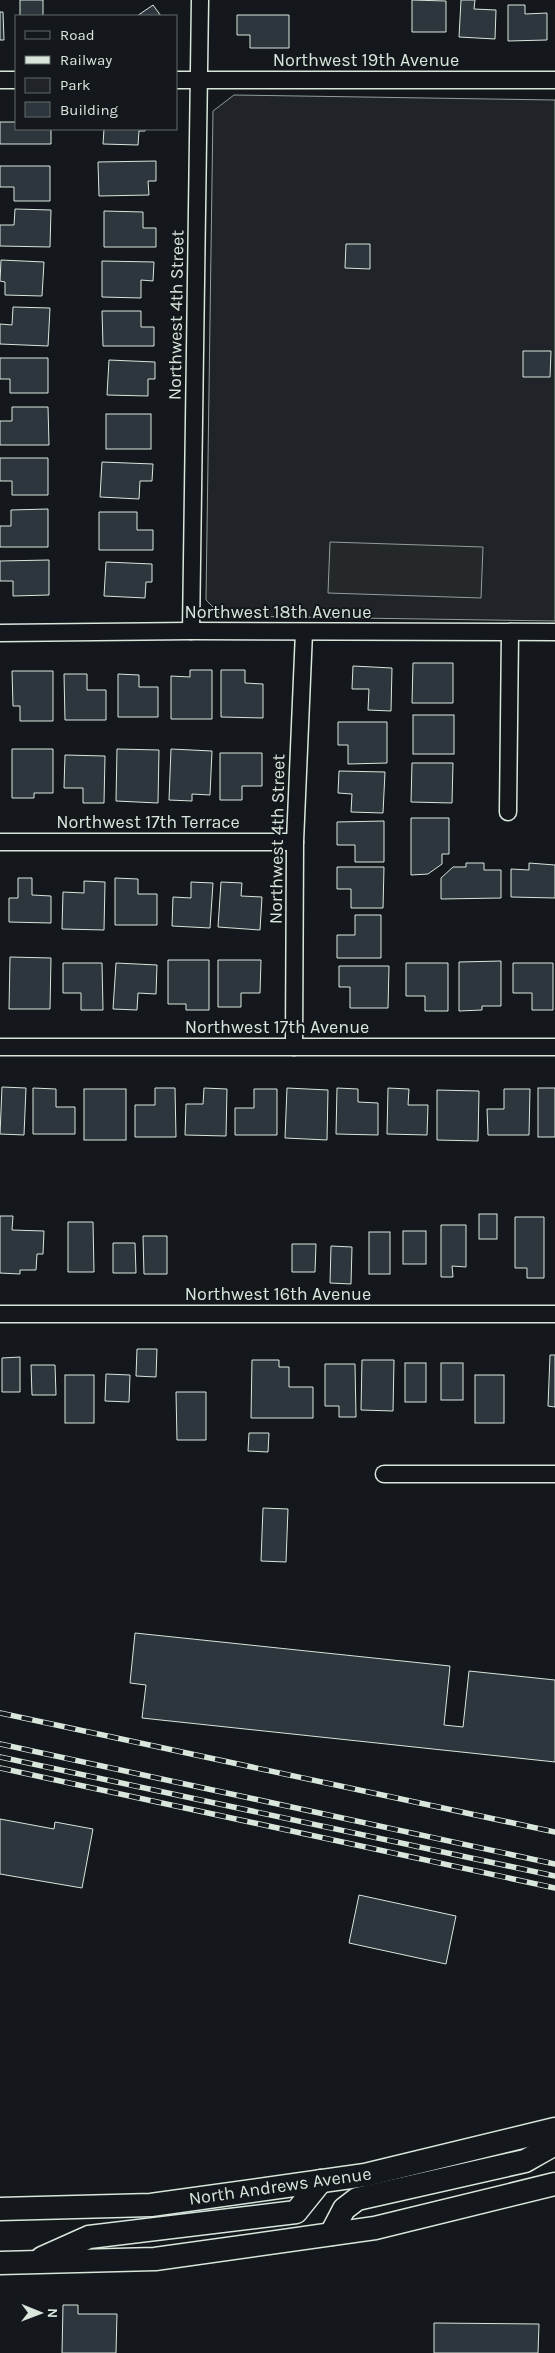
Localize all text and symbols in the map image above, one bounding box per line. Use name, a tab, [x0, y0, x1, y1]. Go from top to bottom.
legend	[15, 15, 178, 130]
text: Road	[60, 26, 95, 44]
street label: Northwest 19th Avenue	[273, 49, 459, 71]
text: Railway	[60, 51, 112, 69]
text: Park	[60, 76, 90, 94]
text: Building	[60, 101, 118, 119]
street label: Northwest 4th Street	[164, 229, 188, 400]
street label: Northwest 18th Avenue	[184, 601, 372, 623]
street label: Northwest 4th Street	[265, 753, 289, 924]
street label: Northwest 17th Terrace	[56, 811, 240, 833]
street label: Northwest 17th Avenue	[185, 1016, 369, 1038]
street label: Northwest 16th Avenue	[185, 1283, 371, 1305]
street label: North Andrews Avenue	[187, 2162, 373, 2210]
north arrow	[15, 2288, 65, 2338]
text: N	[44, 2308, 61, 2318]

